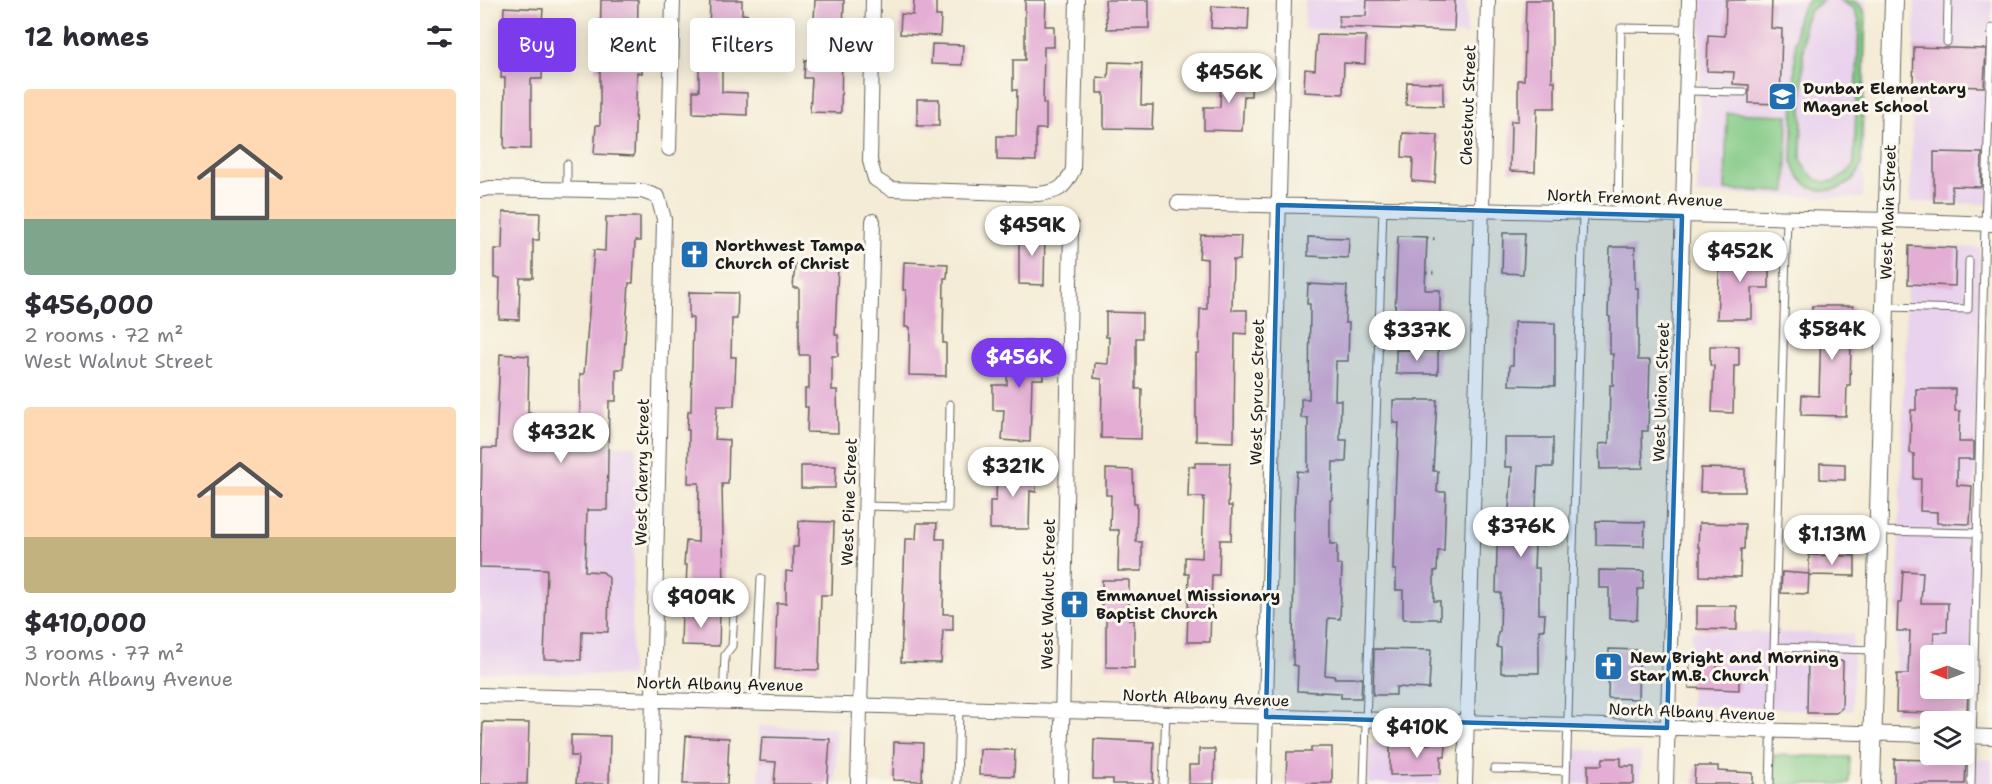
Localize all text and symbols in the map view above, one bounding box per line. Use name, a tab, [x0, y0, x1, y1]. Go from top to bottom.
chip: Buy	[498, 18, 576, 72]
chip: Rent	[588, 18, 678, 72]
chip: Filters	[690, 18, 795, 72]
chip: New	[807, 18, 894, 72]
text: 12 homes	[24, 19, 149, 54]
icon: filters	[423, 20, 456, 53]
street label: Chestnut Street	[1455, 44, 1481, 166]
pin: $456K	[1187, 53, 1271, 104]
text: $456K	[1195, 59, 1263, 85]
place label: Dunbar Elementary Magnet School	[1803, 78, 1966, 117]
school or university icon: Dunbar Elementary Magnet School	[1766, 81, 1798, 113]
icon: home	[186, 128, 294, 236]
street label: West Main Street	[1875, 144, 1901, 280]
street label: North Fremont Avenue	[1546, 184, 1724, 212]
pin: $459K	[990, 206, 1074, 257]
text: $459K	[999, 212, 1065, 238]
pin: $452K	[1698, 232, 1782, 283]
place label: Northwest Tampa Church of Christ	[715, 235, 865, 274]
church icon: Northwest Tampa Church of Christ	[678, 238, 710, 270]
text: $452K	[1707, 238, 1773, 264]
text: $456,000	[24, 287, 154, 322]
pin: $584K	[1790, 310, 1874, 361]
pin: $337K	[1375, 311, 1459, 362]
text: $584K	[1798, 316, 1866, 342]
text: $337K	[1383, 317, 1451, 343]
street label: West Spruce Street	[1245, 319, 1269, 465]
text: 2 rooms · 72 m²	[24, 322, 183, 348]
street label: West Union Street	[1648, 322, 1674, 462]
pin: $456K	[977, 338, 1061, 389]
text: $456K	[985, 344, 1053, 370]
text: West Walnut Street	[24, 348, 213, 374]
street label: West Cherry Street	[630, 398, 654, 546]
pin: $432K	[519, 413, 603, 464]
text: $432K	[527, 419, 595, 445]
street label: West Pine Street	[836, 437, 862, 567]
icon: home	[186, 446, 294, 554]
pin: $321K	[971, 447, 1055, 498]
text: $321K	[982, 453, 1044, 479]
pin: $376K	[1479, 507, 1563, 558]
text: $376K	[1487, 513, 1555, 539]
pin: $1.13M	[1783, 515, 1881, 566]
street label: West Walnut Street	[1036, 518, 1060, 670]
text: $1.13M	[1798, 521, 1866, 547]
pin: $909K	[659, 578, 743, 629]
text: $909K	[667, 584, 735, 610]
place label: Emmanuel Missionary Baptist Church	[1096, 585, 1280, 624]
church icon: Emmanuel Missionary Baptist Church	[1059, 588, 1091, 620]
text: $410,000	[24, 605, 147, 640]
text: 3 rooms · 77 m²	[24, 640, 184, 666]
north arrow	[1920, 645, 1974, 699]
map controls	[1920, 645, 1974, 765]
place label: New Bright and Morning Star M.B. Church	[1630, 647, 1839, 686]
church icon: New Bright and Morning Star M.B. Church	[1593, 650, 1625, 682]
text: North Albany Avenue	[24, 666, 233, 692]
street label: North Albany Avenue	[636, 672, 804, 696]
street label: North Albany Avenue	[1122, 685, 1290, 711]
street label: North Albany Avenue	[1608, 699, 1776, 725]
pin: $410K	[1375, 708, 1459, 759]
button: layers	[1920, 711, 1974, 765]
text: $410K	[1386, 714, 1448, 740]

